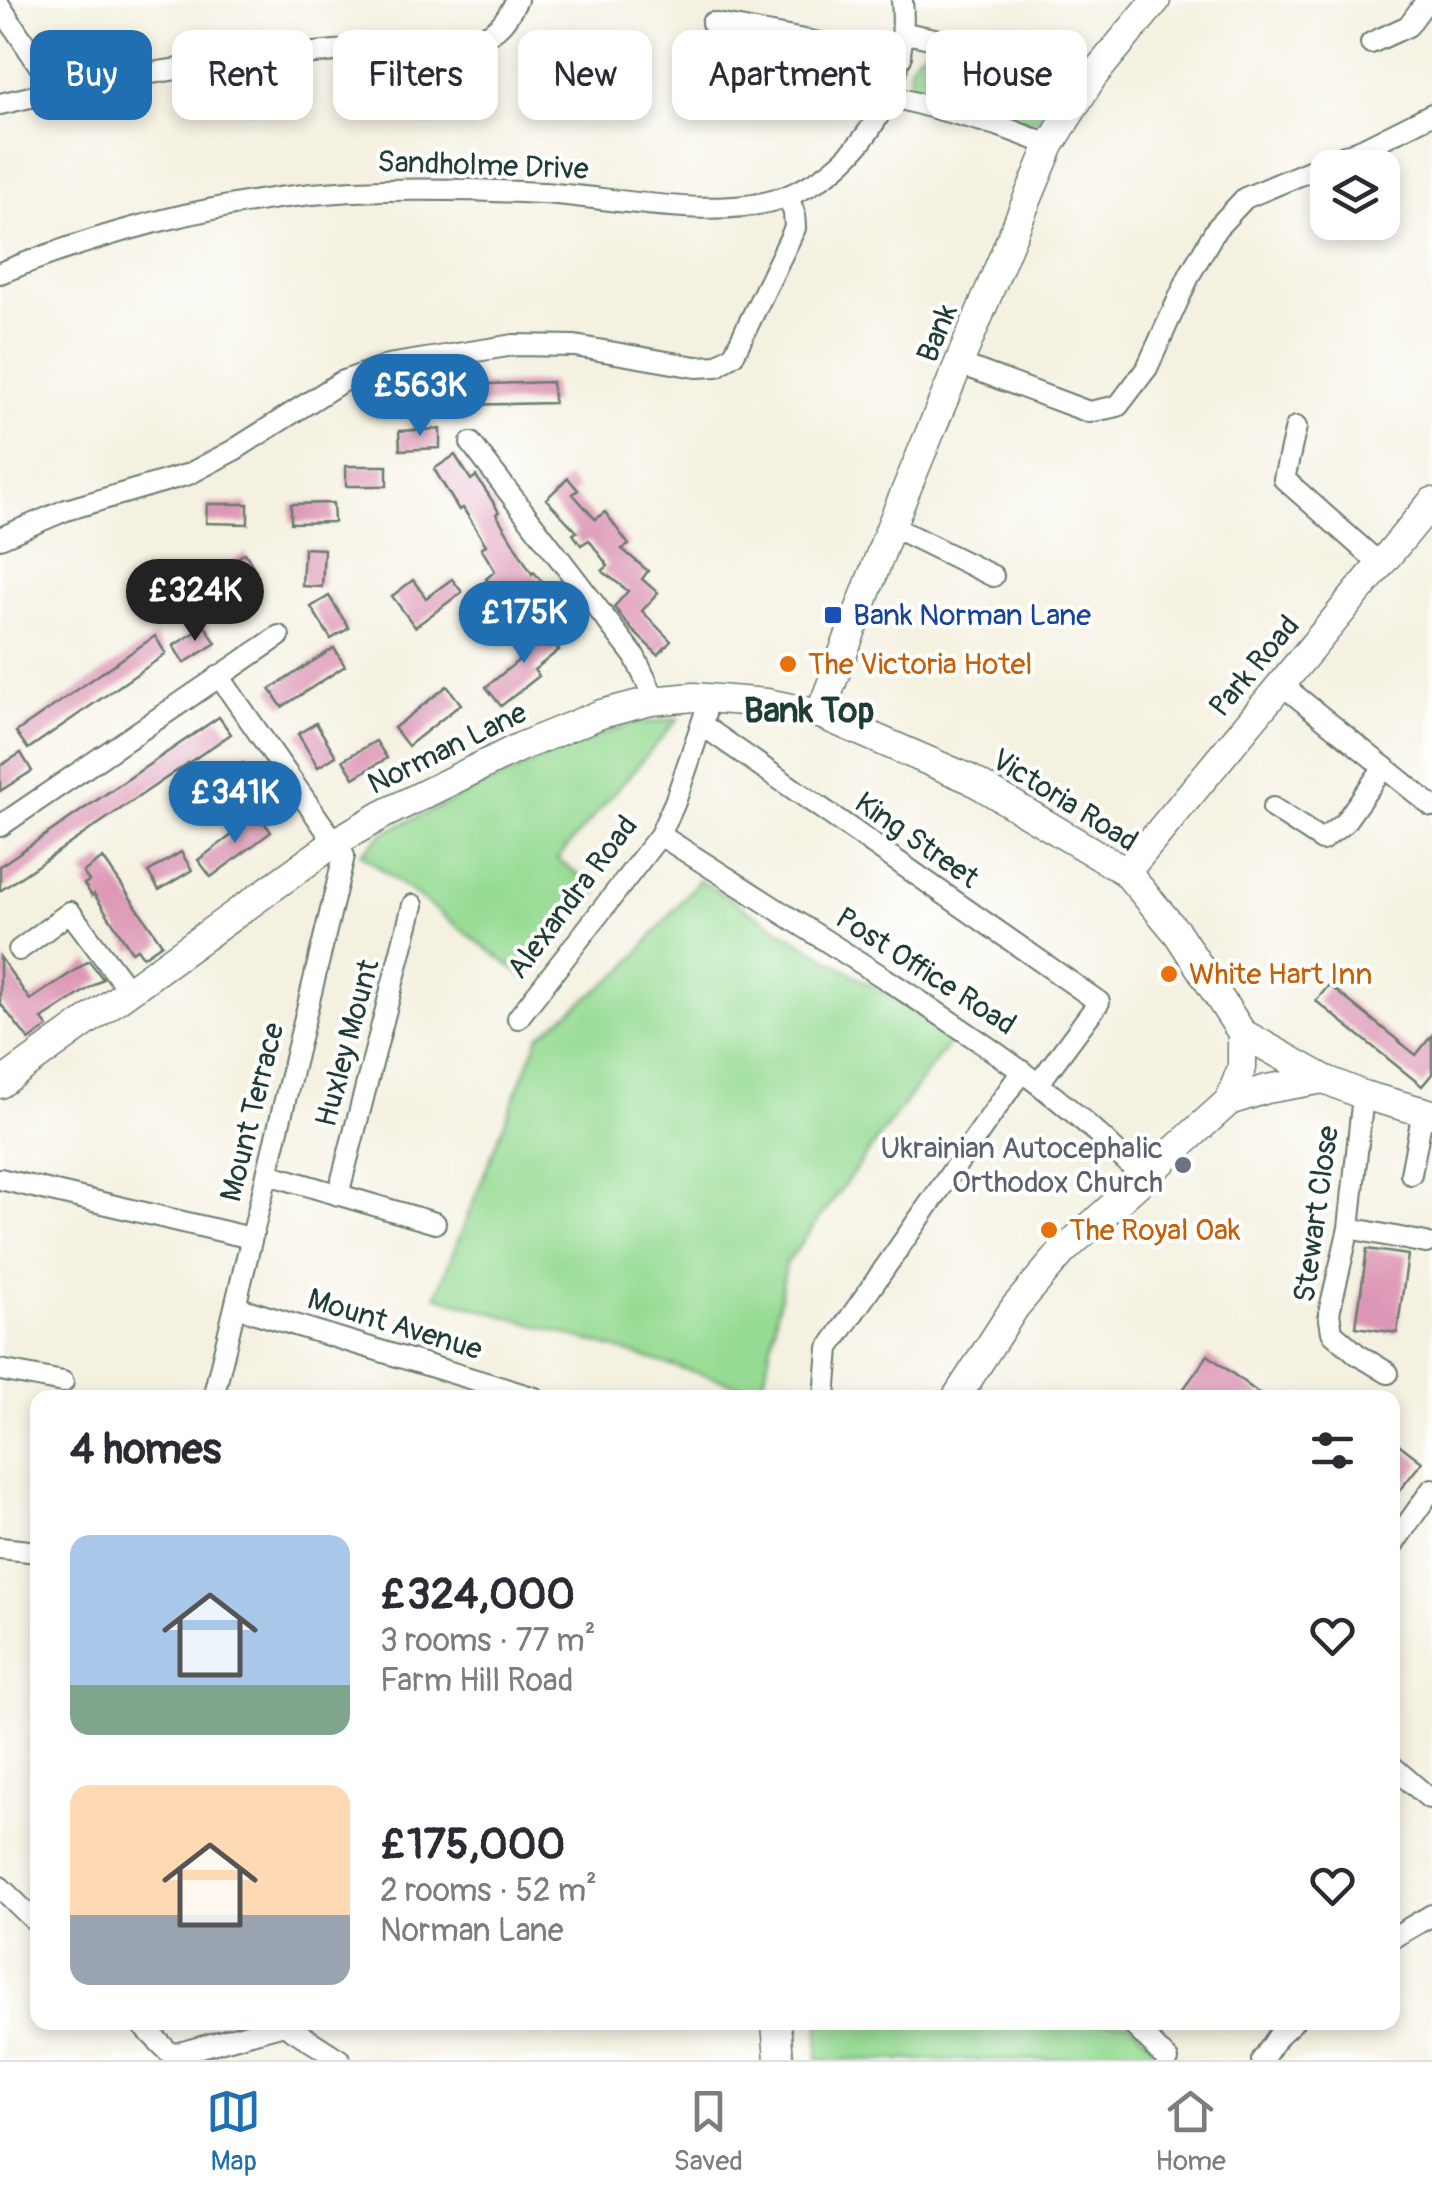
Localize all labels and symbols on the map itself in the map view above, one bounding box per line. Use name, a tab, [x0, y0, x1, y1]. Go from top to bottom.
street label: Sandholme Drive	[377, 143, 590, 188]
street label: Bank	[909, 298, 966, 368]
pin: £563K	[350, 354, 490, 439]
pin: £324K	[125, 559, 265, 644]
pin: £175K	[454, 581, 594, 666]
place label: Bank Norman Lane	[853, 597, 1091, 634]
marker: Bank Norman Lane	[822, 604, 844, 626]
street label: Park Road	[1201, 608, 1307, 725]
place label: The Victoria Hotel	[808, 646, 1032, 683]
marker: The Victoria Hotel	[777, 653, 799, 675]
district label: Bank Top	[744, 689, 874, 733]
street label: Norman Lane	[362, 694, 533, 803]
street label: Victoria Road	[985, 741, 1145, 860]
pin: £341K	[165, 761, 305, 846]
street label: King Street	[848, 784, 987, 897]
street label: Alexandra Road	[499, 809, 646, 986]
street label: Post Office Road	[829, 899, 1023, 1043]
street label: Huxley Mount	[307, 954, 388, 1131]
place label: White Hart Inn	[1189, 956, 1372, 993]
marker: White Hart Inn	[1158, 963, 1180, 985]
street label: Mount Terrace	[212, 1019, 293, 1205]
street label: Stewart Close	[1286, 1123, 1347, 1305]
place label: Ukrainian Autocephalic Orthodox Church	[881, 1130, 1163, 1201]
marker: Ukrainian Autocephalic Orthodox Church	[1172, 1154, 1194, 1176]
place label: The Royal Oak	[1069, 1212, 1241, 1249]
marker: The Royal Oak	[1038, 1219, 1060, 1241]
street label: Mount Avenue	[303, 1280, 487, 1369]

